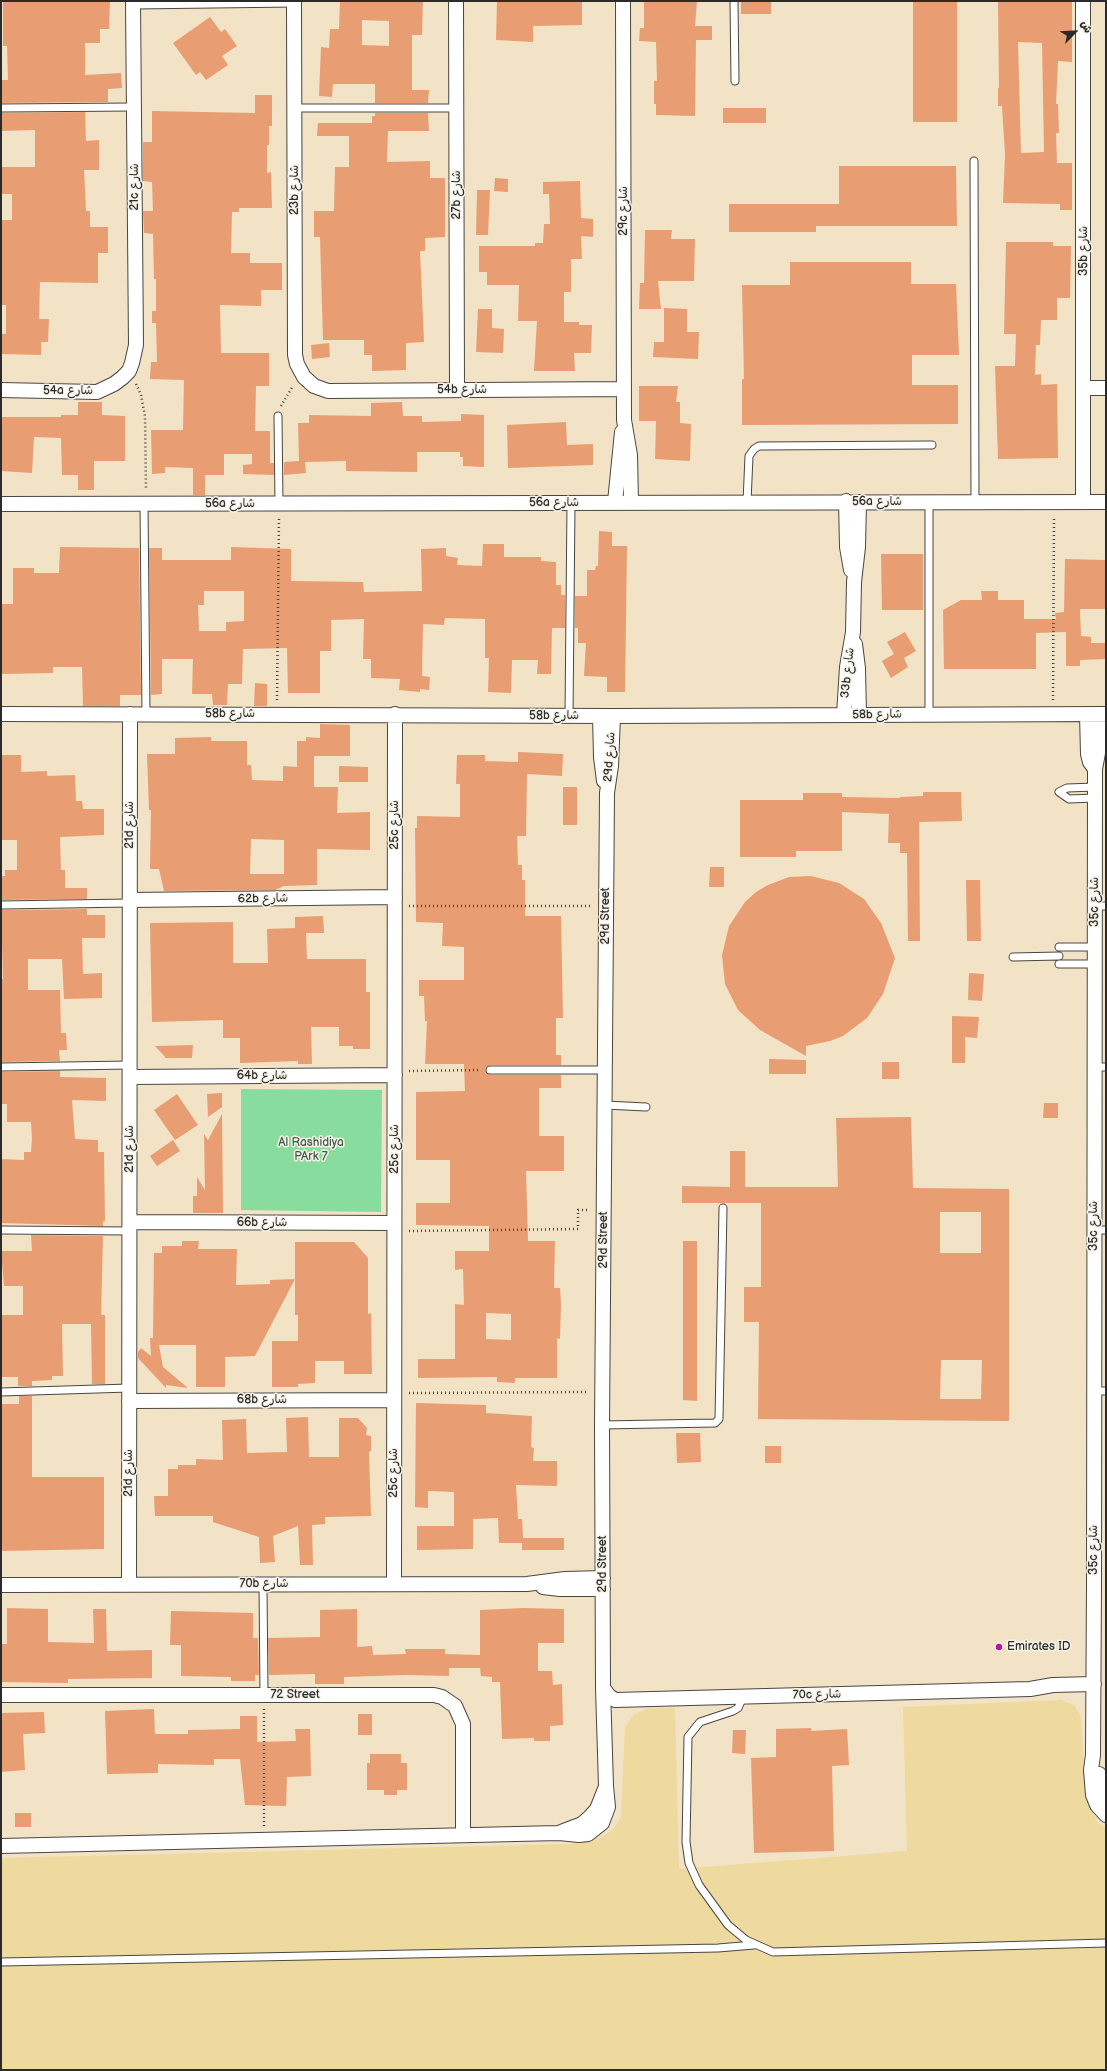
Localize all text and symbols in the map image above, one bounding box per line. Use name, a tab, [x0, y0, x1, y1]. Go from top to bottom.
north arrow	[1055, 12, 1095, 52]
text: ش	[1078, 19, 1095, 35]
street label: 21c شارع	[128, 163, 142, 211]
street label: 23b شارع	[288, 165, 302, 215]
street label: 27b شارع	[450, 171, 464, 219]
street label: 29c شارع	[617, 186, 631, 236]
street label: 35b شارع	[1077, 226, 1091, 276]
street label: 54b شارع	[437, 383, 487, 397]
street label: 54a شارع	[43, 384, 93, 398]
street label: 56a شارع	[852, 495, 902, 509]
street label: 56a شارع	[529, 496, 579, 510]
street label: 56a شارع	[205, 497, 255, 511]
street label: 33b شارع	[838, 647, 858, 699]
street label: 58b شارع	[205, 707, 255, 721]
street label: 58b شارع	[852, 707, 902, 723]
street label: 58b شارع	[529, 709, 579, 723]
street label: 29d شارع	[601, 732, 619, 782]
street label: 25c شارع	[388, 800, 402, 850]
street label: 21d شارع	[123, 801, 137, 849]
street label: 35c شارع	[1088, 877, 1102, 927]
street label: 29d Street	[599, 887, 613, 945]
street label: 62b شارع	[238, 891, 288, 907]
street label: 64b شارع	[237, 1069, 287, 1083]
street label: 25c شارع	[388, 1124, 402, 1174]
street label: 21d شارع	[123, 1125, 137, 1173]
park label: Al Rashidiya PArk 7	[278, 1136, 344, 1164]
street label: 35c شارع	[1087, 1201, 1101, 1251]
street label: 29d Street	[597, 1211, 611, 1269]
street label: 66b شارع	[237, 1216, 287, 1230]
street label: 68b شارع	[237, 1393, 287, 1407]
street label: 25c شارع	[387, 1448, 401, 1498]
street label: 21d شارع	[122, 1449, 136, 1497]
street label: 35c شارع	[1087, 1525, 1101, 1575]
street label: 29d Street	[596, 1535, 610, 1593]
street label: 70b شارع	[240, 1577, 288, 1591]
place label: Emirates ID	[1007, 1640, 1071, 1654]
marker: Emirates ID	[994, 1642, 1004, 1652]
street label: 70c شارع	[793, 1687, 841, 1703]
street label: 72 Street	[270, 1688, 320, 1702]

